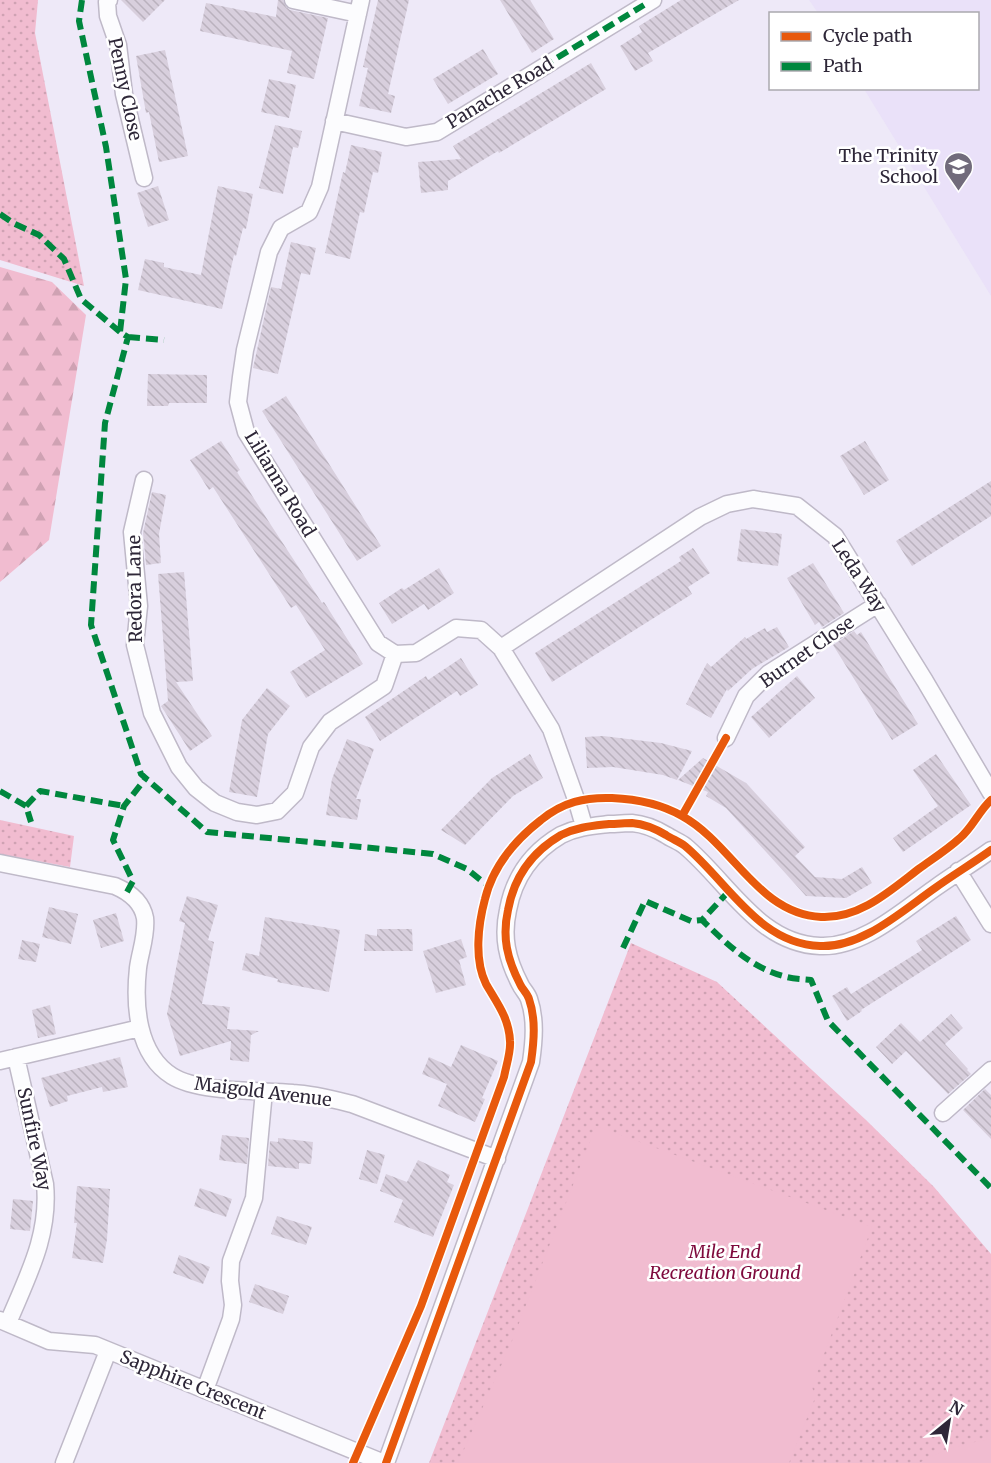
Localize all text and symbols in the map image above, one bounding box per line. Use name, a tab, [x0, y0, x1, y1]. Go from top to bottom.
legend	[769, 12, 979, 90]
text: Cycle path	[823, 24, 913, 47]
street label: Penny Close	[103, 35, 148, 143]
street label: Panache Road	[442, 52, 558, 134]
text: Path	[823, 54, 863, 77]
place label: The Trinity School	[838, 144, 939, 188]
school or university icon: The Trinity School	[943, 150, 975, 192]
street label: Lilianna Road	[240, 427, 321, 541]
street label: Redora Lane	[122, 535, 147, 643]
street label: Leda Way	[827, 535, 892, 617]
street label: Burnet Close	[755, 611, 858, 693]
street label: Maigold Avenue	[193, 1072, 333, 1111]
street label: Sunfire Way	[12, 1085, 57, 1193]
park label: Mile End Recreation Ground	[649, 1240, 801, 1284]
street label: Sapphire Crescent	[117, 1345, 270, 1424]
north arrow	[919, 1391, 979, 1451]
text: N	[946, 1396, 967, 1420]

